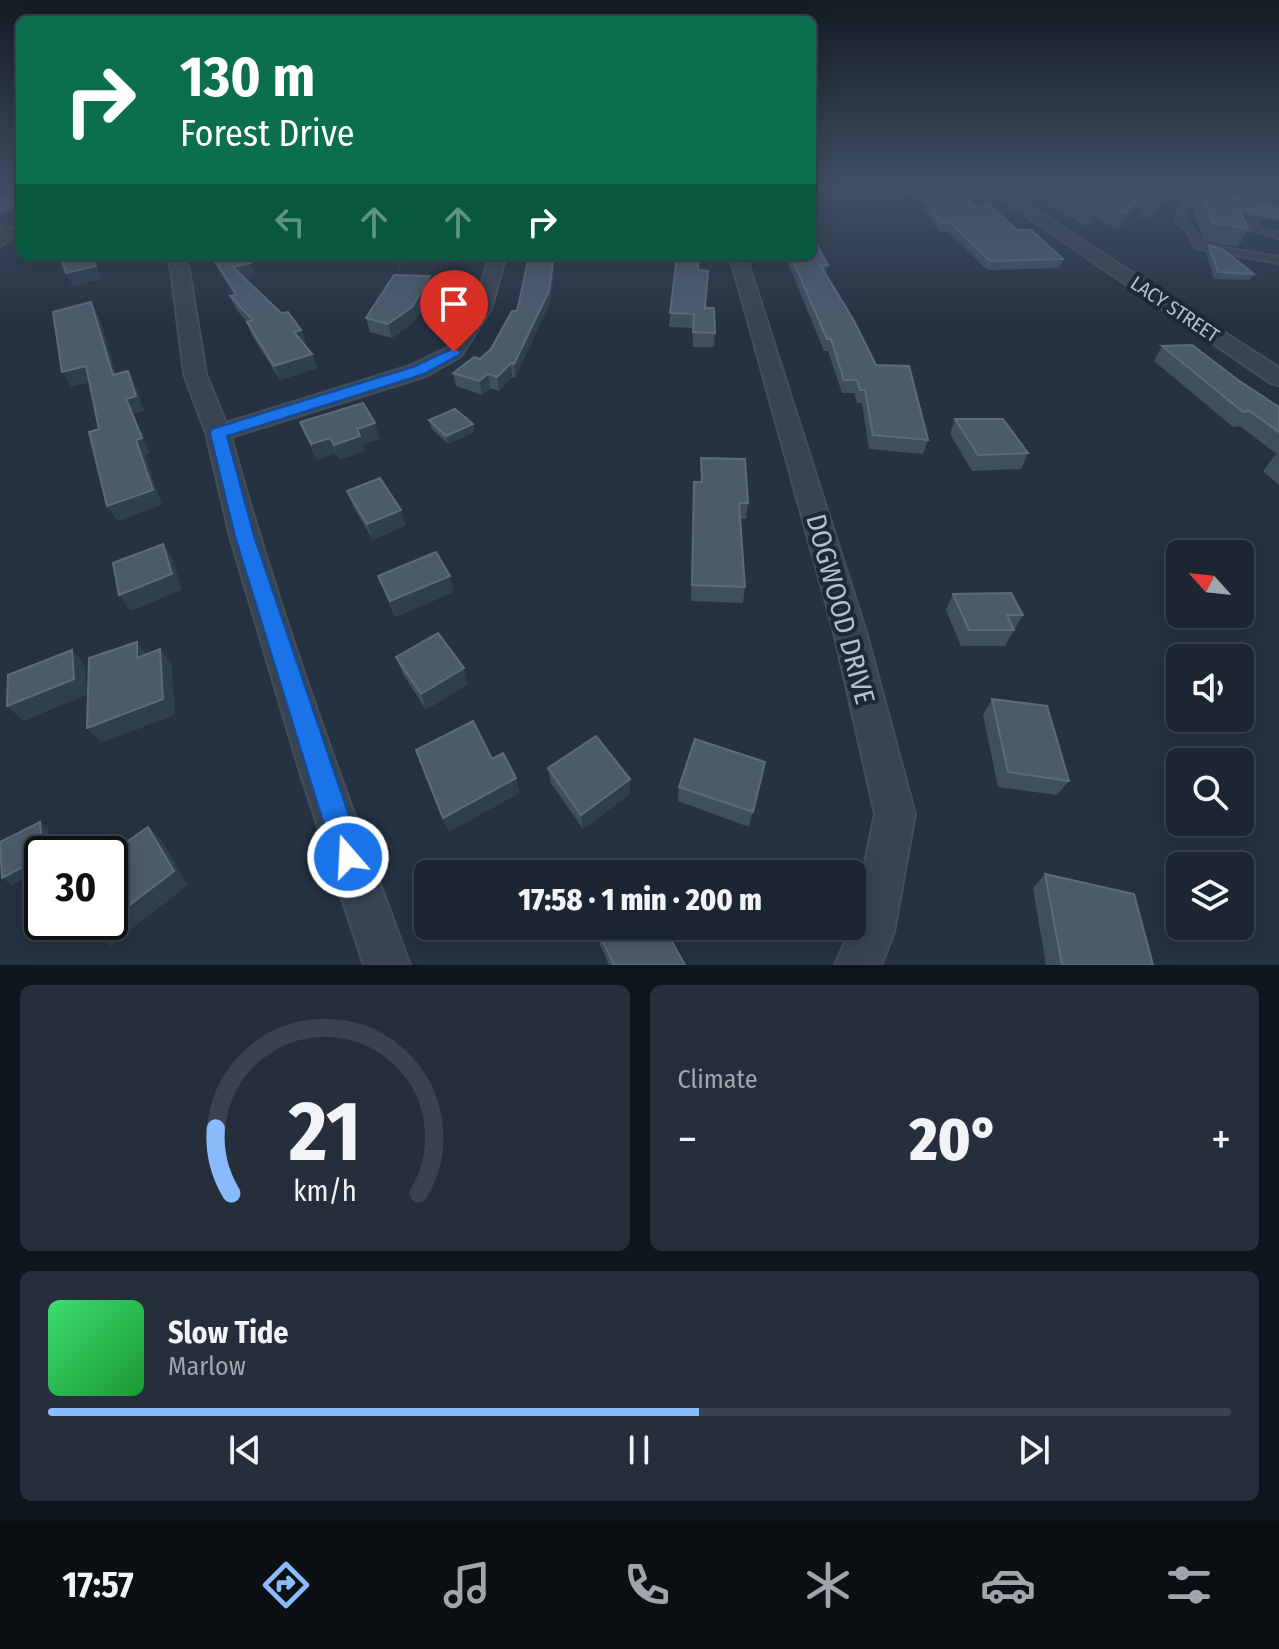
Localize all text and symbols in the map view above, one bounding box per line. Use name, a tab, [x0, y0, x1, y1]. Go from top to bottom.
text: 130 m	[180, 44, 315, 111]
icon: right	[48, 48, 152, 152]
text: Forest Drive	[180, 112, 355, 156]
icon: left	[268, 200, 312, 244]
icon: ahead	[352, 200, 396, 244]
icon: ahead	[436, 200, 480, 244]
icon: right	[520, 200, 564, 244]
pin	[420, 270, 488, 352]
street label: LACY STREET	[1126, 271, 1224, 348]
icon: arrive	[432, 282, 476, 326]
street label: DOGWOOD DRIVE	[799, 511, 882, 708]
north arrow	[1166, 540, 1254, 628]
map controls	[1166, 540, 1254, 940]
button: sound	[1166, 644, 1254, 732]
button: search	[1166, 748, 1254, 836]
position arrow	[306, 815, 390, 899]
speed limit sign: 30	[24, 836, 128, 940]
button: layers	[1166, 852, 1254, 940]
text: 17:58 · 1 min · 200 m	[518, 882, 762, 918]
text: Climate	[678, 1064, 758, 1095]
text: 21	[288, 1082, 361, 1182]
text: 20°	[909, 1104, 999, 1176]
text: −	[678, 1113, 697, 1166]
text: +	[1211, 1113, 1231, 1166]
text: km/h	[293, 1174, 357, 1209]
text: Slow Tide	[168, 1315, 289, 1351]
text: Marlow	[168, 1351, 246, 1382]
icon: previous	[223, 1428, 267, 1472]
icon: pause	[617, 1428, 661, 1472]
icon: next	[1012, 1428, 1056, 1472]
icon: directions	[258, 1557, 314, 1613]
icon: music	[439, 1557, 495, 1613]
icon: phone	[619, 1557, 675, 1613]
icon: climate	[800, 1557, 856, 1613]
icon: car	[980, 1557, 1036, 1613]
icon: filters	[1161, 1557, 1217, 1613]
text: 17:57	[62, 1563, 134, 1607]

